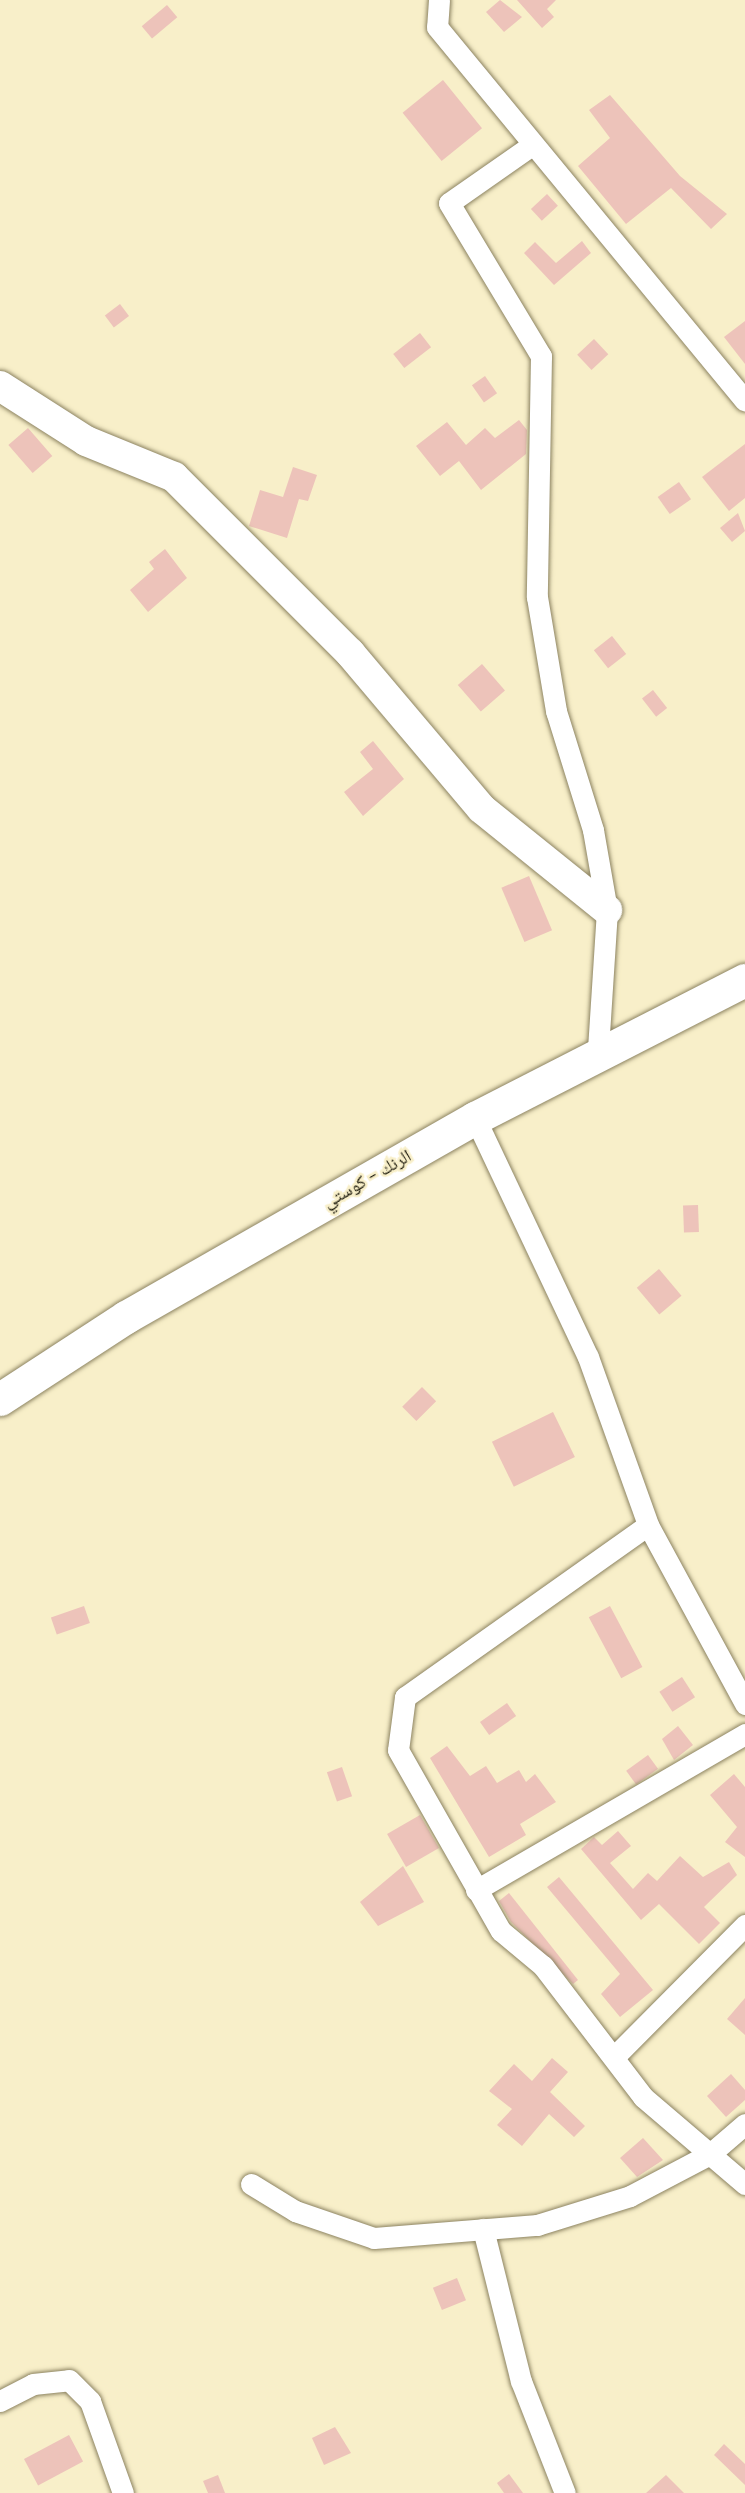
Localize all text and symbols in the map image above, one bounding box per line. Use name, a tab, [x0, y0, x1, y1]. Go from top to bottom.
street label: الرنك - كوستي	[319, 1145, 415, 1213]

